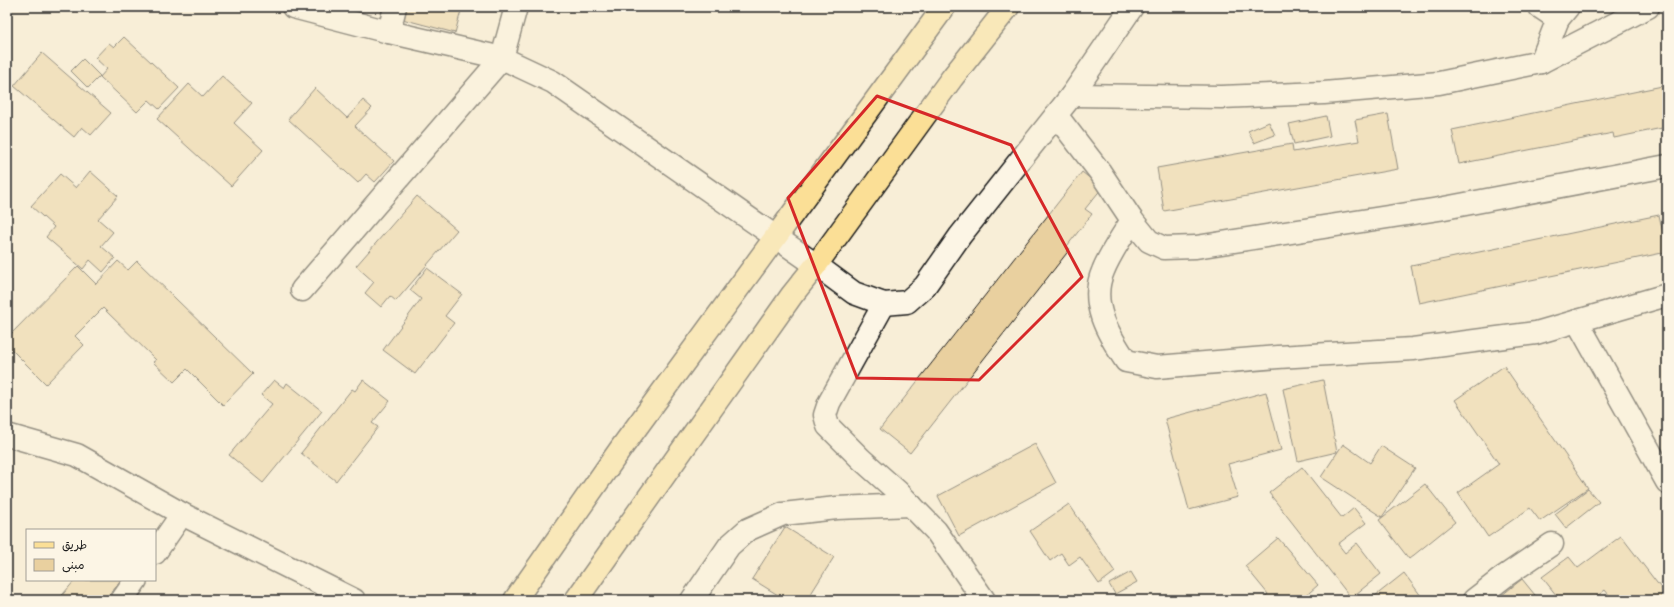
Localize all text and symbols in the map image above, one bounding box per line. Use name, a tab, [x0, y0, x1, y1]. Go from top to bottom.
legend	[26, 529, 156, 581]
text: طريق	[62, 537, 87, 553]
text: مبنى	[62, 557, 85, 573]

